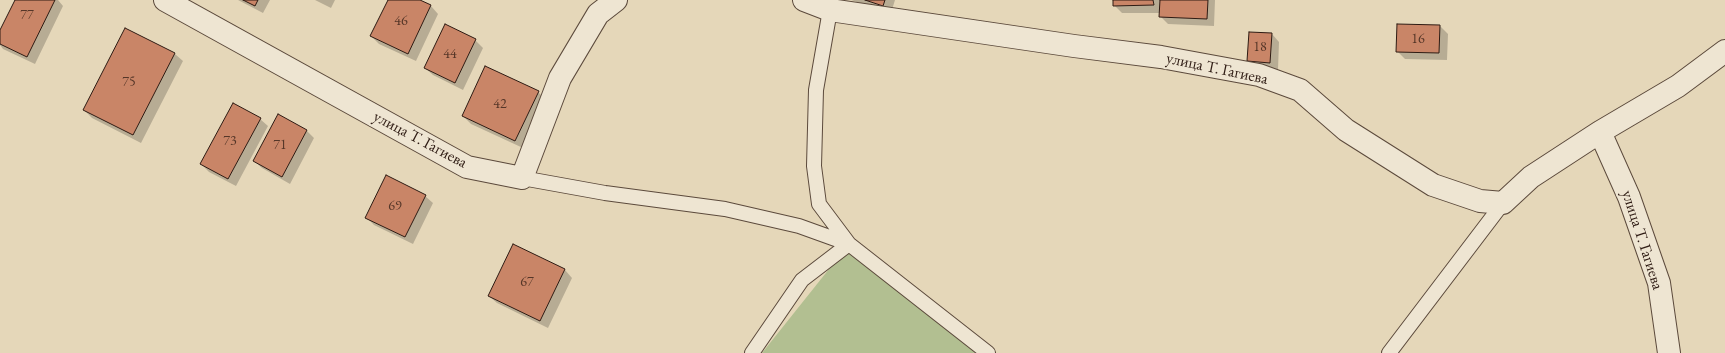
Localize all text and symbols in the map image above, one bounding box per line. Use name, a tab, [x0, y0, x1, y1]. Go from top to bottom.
house number: 77	[20, 7, 34, 23]
house number: 46	[394, 13, 408, 29]
house number: 16	[1411, 31, 1425, 47]
house number: 18	[1253, 39, 1267, 55]
house number: 44	[443, 46, 457, 62]
street label: улица Т. Гагиева	[1164, 49, 1270, 89]
house number: 75	[122, 74, 136, 90]
house number: 42	[493, 96, 507, 112]
street label: улица Т. Гагиева	[370, 107, 470, 173]
house number: 73	[223, 133, 237, 149]
house number: 71	[273, 137, 287, 153]
street label: улица Т. Гагиева	[1617, 188, 1667, 292]
house number: 69	[388, 198, 402, 214]
house number: 67	[520, 274, 534, 290]

